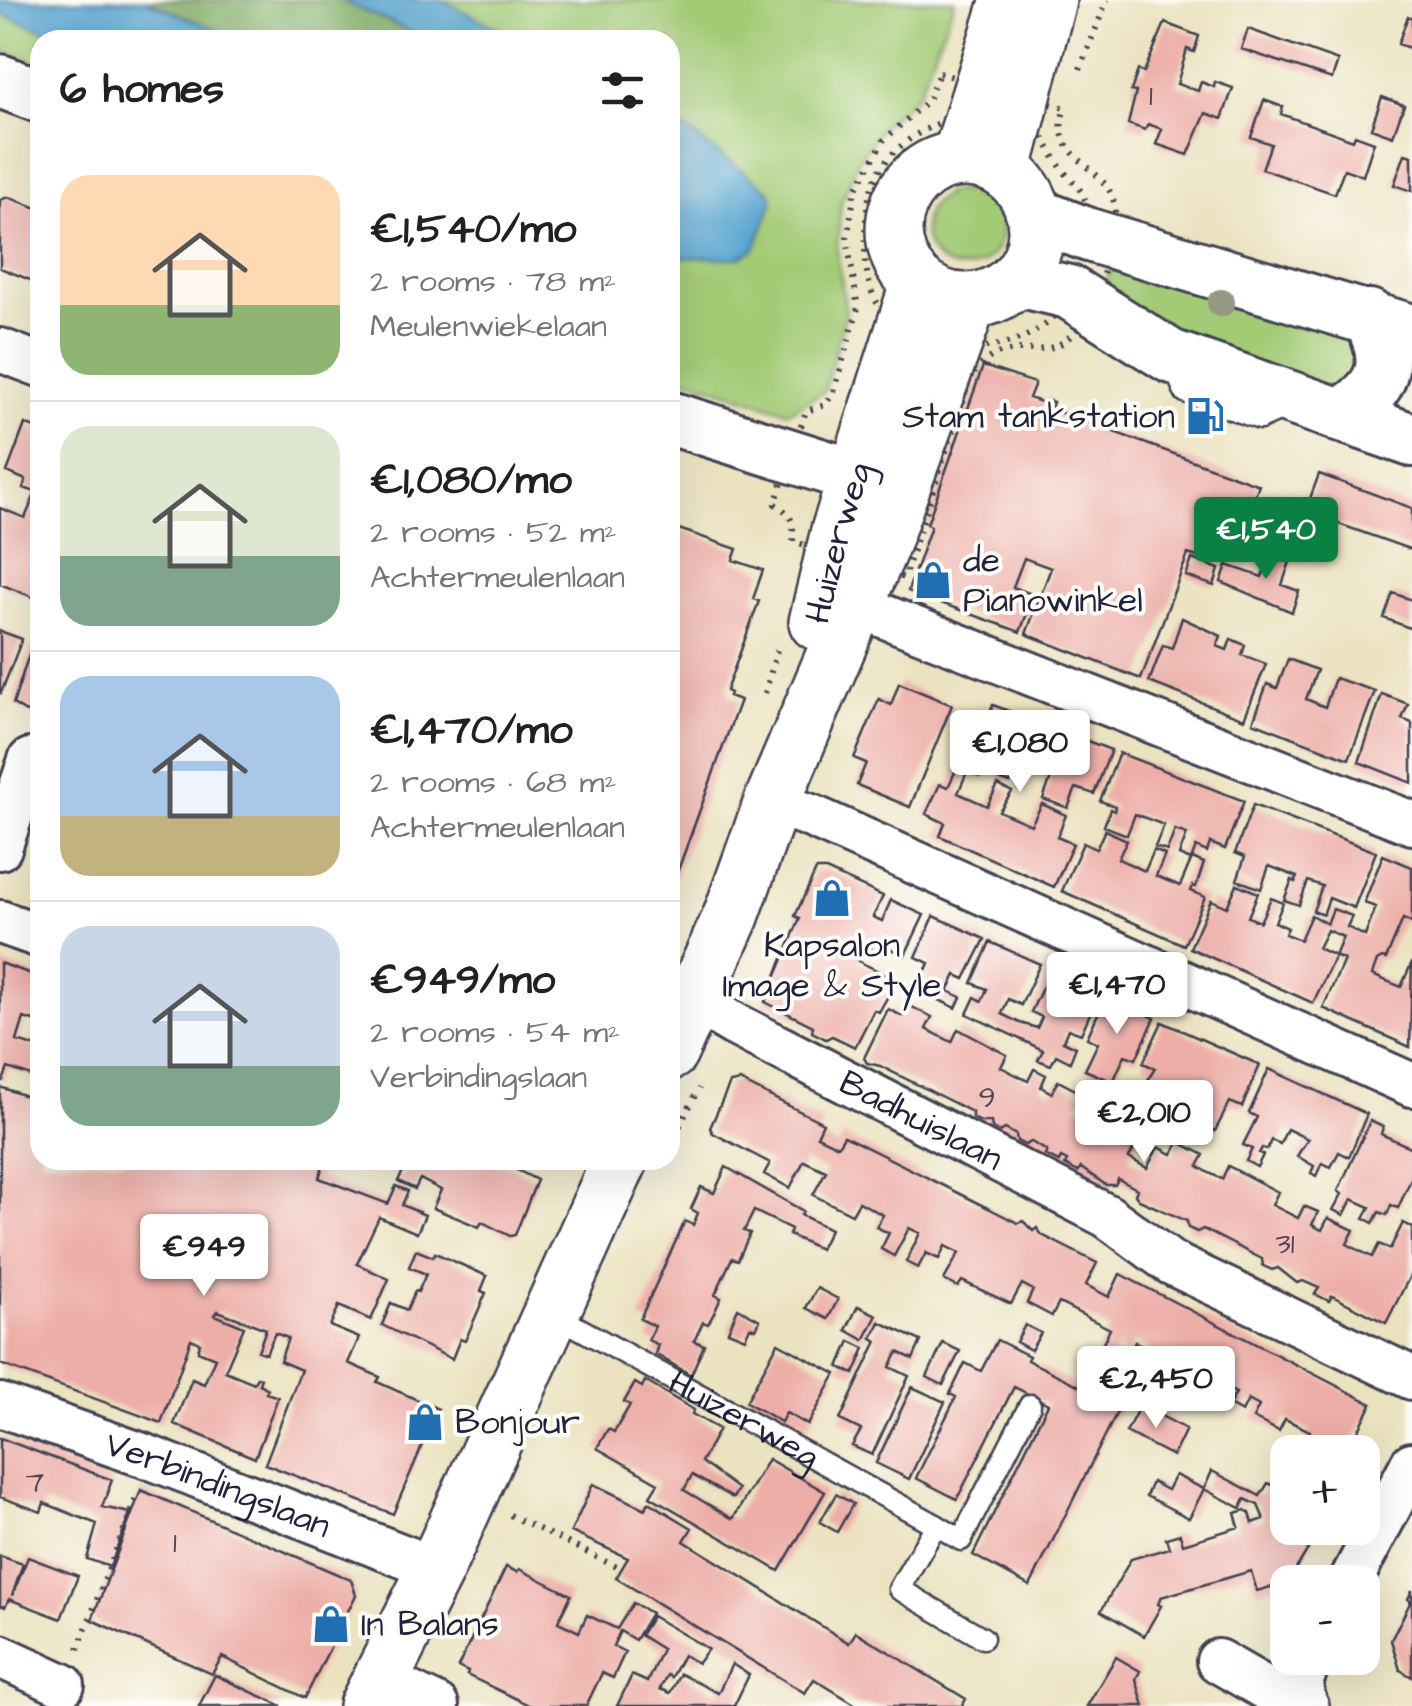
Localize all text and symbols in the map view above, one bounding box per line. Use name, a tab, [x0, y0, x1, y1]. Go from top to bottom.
text: 6 homes	[60, 61, 224, 119]
icon: filters	[595, 63, 650, 118]
house number: 1	[1149, 75, 1153, 117]
text: €1,540/mo	[370, 201, 576, 259]
icon: home	[140, 215, 260, 335]
text: 2 rooms · 78 m²	[370, 259, 616, 304]
text: Meulenwiekelaan	[370, 304, 607, 349]
place label: Stam tankstation	[902, 392, 1175, 441]
fuel station icon: Stam tankstation	[1184, 395, 1226, 437]
text: €1,080/mo	[370, 452, 572, 510]
street label: Huizerweg	[793, 456, 886, 628]
icon: home	[140, 466, 260, 586]
pin: €1,540	[1185, 497, 1347, 582]
text: €1,540	[1216, 507, 1316, 552]
text: 2 rooms · 52 m²	[370, 510, 617, 555]
place label: de Pianowinkel	[963, 536, 1143, 625]
text: Achtermeulenlaan	[370, 555, 625, 600]
shop icon: de Pianowinkel	[912, 559, 954, 601]
text: €1,470/mo	[370, 702, 573, 760]
pin: €1,080	[939, 710, 1101, 795]
icon: home	[140, 716, 260, 836]
text: €1,080	[972, 720, 1068, 765]
text: 2 rooms · 68 m²	[370, 760, 616, 805]
text: Achtermeulenlaan	[370, 805, 625, 850]
shop icon: Kapsalon Image & Style	[811, 877, 853, 919]
place label: Kapsalon Image & Style	[722, 921, 942, 1012]
text: €949/mo	[370, 952, 555, 1010]
pin: €1,470	[1036, 952, 1198, 1037]
text: €1,470	[1069, 962, 1165, 1007]
icon: home	[140, 966, 260, 1086]
text: 2 rooms · 54 m²	[370, 1010, 620, 1055]
text: Verbindingslaan	[370, 1055, 587, 1100]
street label: Badhuislaan	[831, 1058, 1011, 1183]
house number: 9	[978, 1077, 996, 1119]
pin: €2,010	[1063, 1080, 1225, 1165]
text: €2,010	[1097, 1090, 1191, 1135]
pin: €949	[145, 1214, 263, 1299]
house number: 31	[1275, 1223, 1295, 1265]
text: €949	[162, 1224, 246, 1269]
pin: €2,450	[1075, 1346, 1237, 1431]
text: €2,450	[1099, 1356, 1213, 1401]
street label: Huizerweg	[660, 1358, 828, 1482]
place label: Bonjour	[455, 1398, 580, 1447]
shop icon: Bonjour	[404, 1401, 446, 1443]
street label: Verbindingslaan	[99, 1419, 338, 1550]
map controls	[1270, 1435, 1380, 1675]
button: +	[1270, 1435, 1380, 1545]
house number: 7	[26, 1462, 44, 1504]
house number: 1	[173, 1522, 177, 1564]
button: −	[1270, 1565, 1380, 1675]
place label: In Balans	[361, 1600, 499, 1649]
shop icon: In Balans	[310, 1603, 352, 1645]

